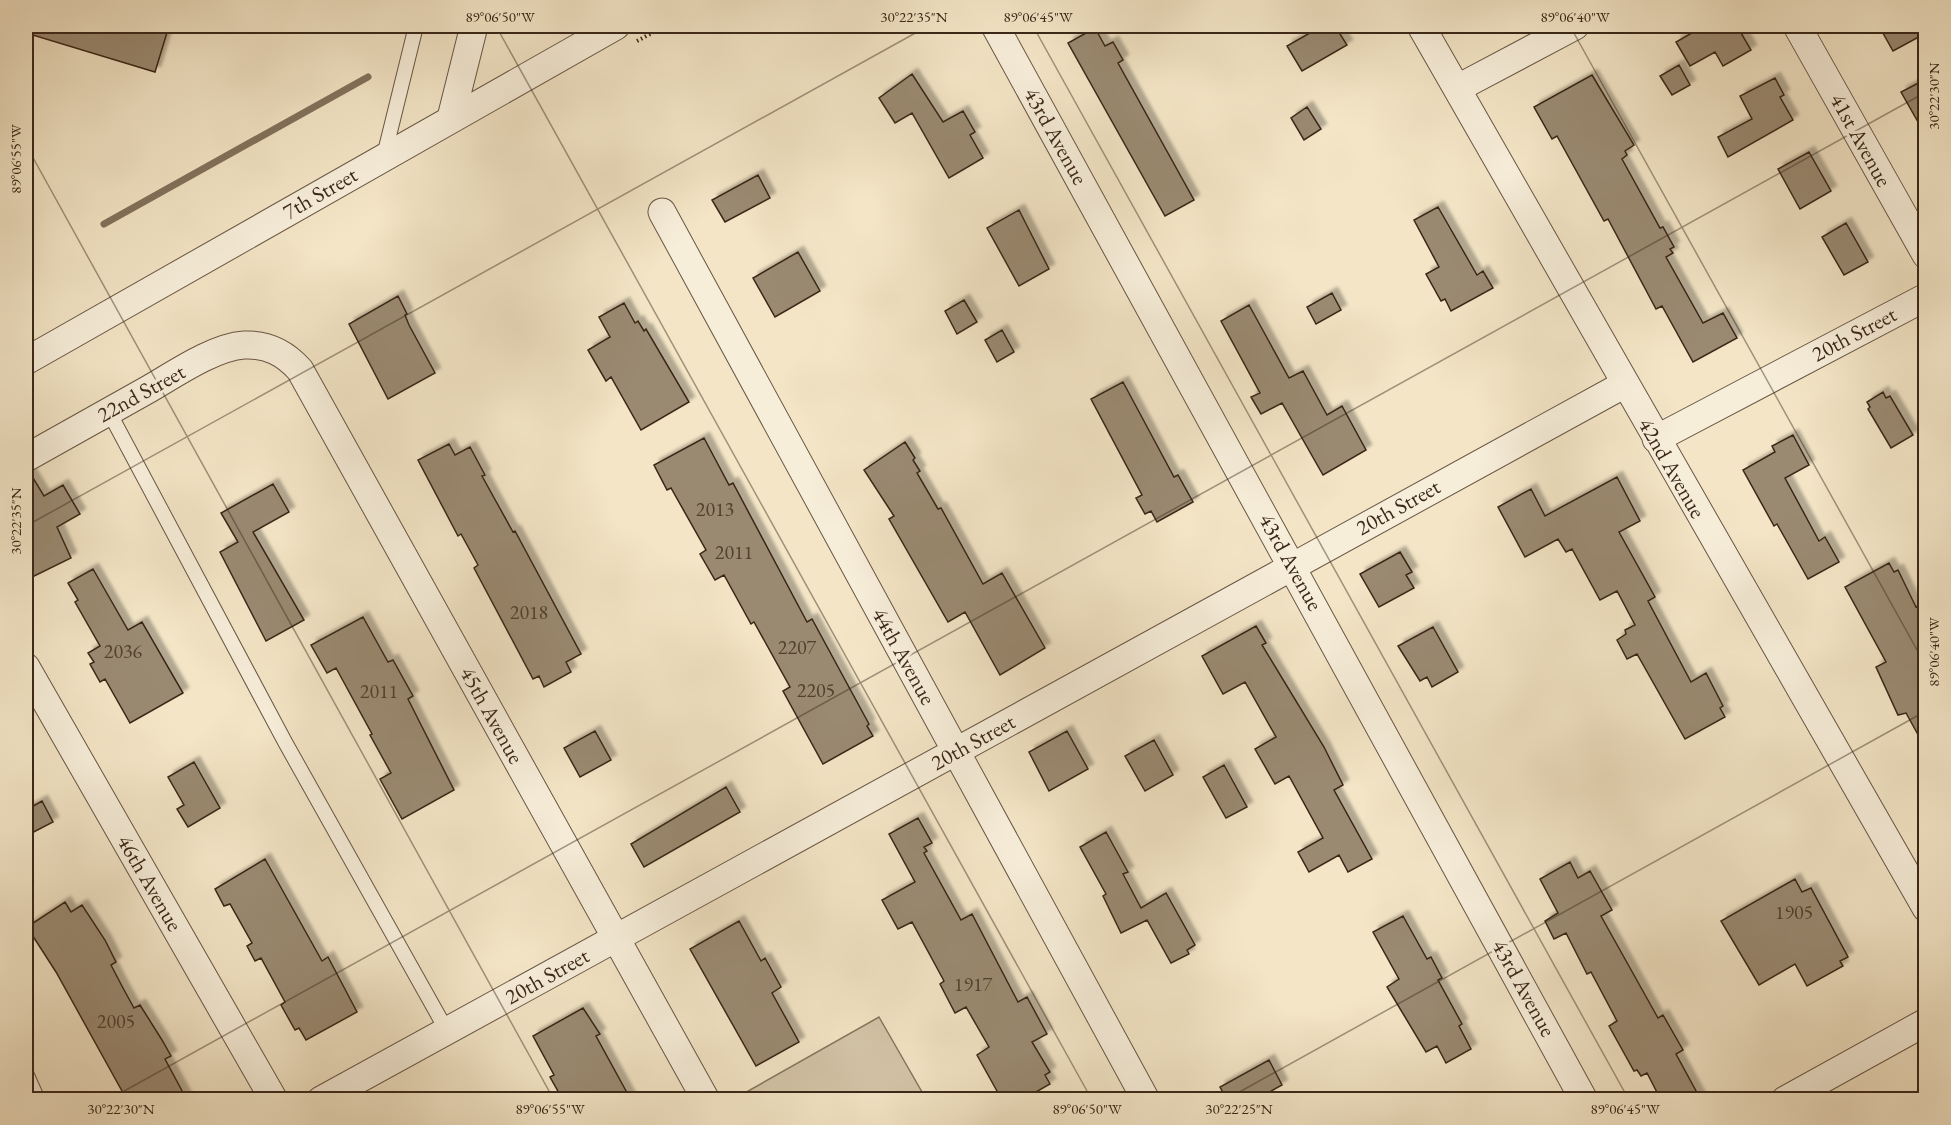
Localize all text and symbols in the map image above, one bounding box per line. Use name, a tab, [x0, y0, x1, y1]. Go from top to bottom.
text: 89°06'50"W	[465, 7, 535, 26]
text: 30°22'35"N	[880, 7, 948, 26]
text: 89°06'45"W	[1003, 7, 1073, 26]
text: 89°06'40"W	[1540, 7, 1610, 26]
text: 30°22'30"N	[1924, 62, 1943, 130]
street label: 43rd Avenue	[1017, 82, 1095, 190]
street label: 41st Avenue	[1823, 88, 1899, 192]
text: 89°06'55"W	[6, 124, 25, 194]
street label: 7th Street	[277, 160, 363, 226]
street label: 20th Street	[1807, 300, 1902, 368]
street label: 22nd Street	[92, 357, 190, 429]
street label: 42nd Avenue	[1632, 413, 1713, 524]
street label: 20th Street	[1351, 472, 1445, 542]
text: 30°22'35"N	[6, 487, 25, 555]
house number: 2013	[696, 496, 734, 522]
street label: 43rd Avenue	[1252, 508, 1330, 616]
house number: 2011	[715, 539, 753, 565]
house number: 2018	[510, 599, 548, 625]
street label: 44th Avenue	[865, 602, 943, 710]
text: 89°06'40"W	[1924, 617, 1943, 687]
house number: 2207	[778, 634, 817, 660]
house number: 2036	[104, 638, 143, 664]
street label: 45th Avenue	[453, 661, 531, 769]
house number: 2205	[797, 677, 835, 703]
house number: 2011	[360, 678, 398, 704]
street label: 20th Street	[926, 707, 1020, 777]
street label: 46th Avenue	[111, 829, 189, 937]
house number: 1905	[1775, 899, 1813, 925]
street label: 43rd Avenue	[1485, 934, 1563, 1042]
street label: 20th Street	[500, 941, 594, 1011]
house number: 1917	[954, 971, 993, 997]
house number: 2005	[97, 1008, 135, 1034]
text: 30°22'30"N	[87, 1099, 155, 1118]
text: 89°06'55"W	[515, 1099, 585, 1118]
text: 89°06'50"W	[1052, 1099, 1122, 1118]
text: 30°22'25"N	[1205, 1099, 1273, 1118]
text: 89°06'45"W	[1590, 1099, 1660, 1118]

